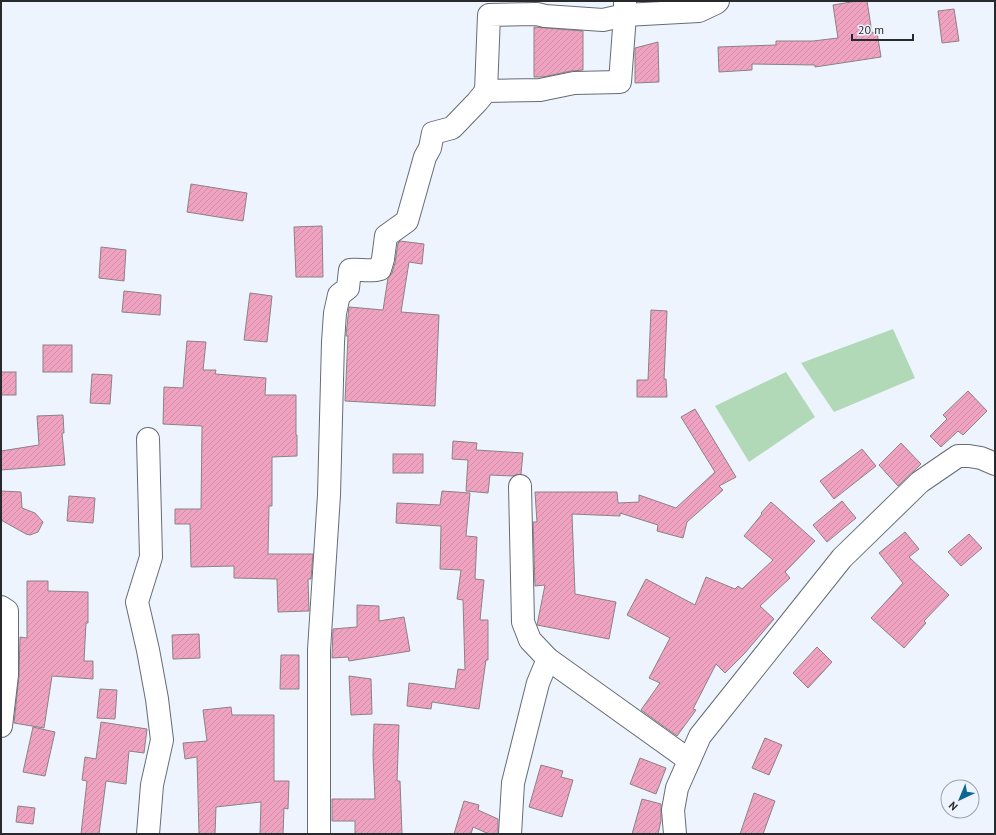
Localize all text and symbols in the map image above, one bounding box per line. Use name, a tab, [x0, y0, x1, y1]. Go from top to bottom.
scale bar	[852, 16, 913, 42]
text: 20 m	[858, 22, 884, 37]
north arrow	[940, 779, 980, 819]
text: N	[946, 799, 961, 814]

